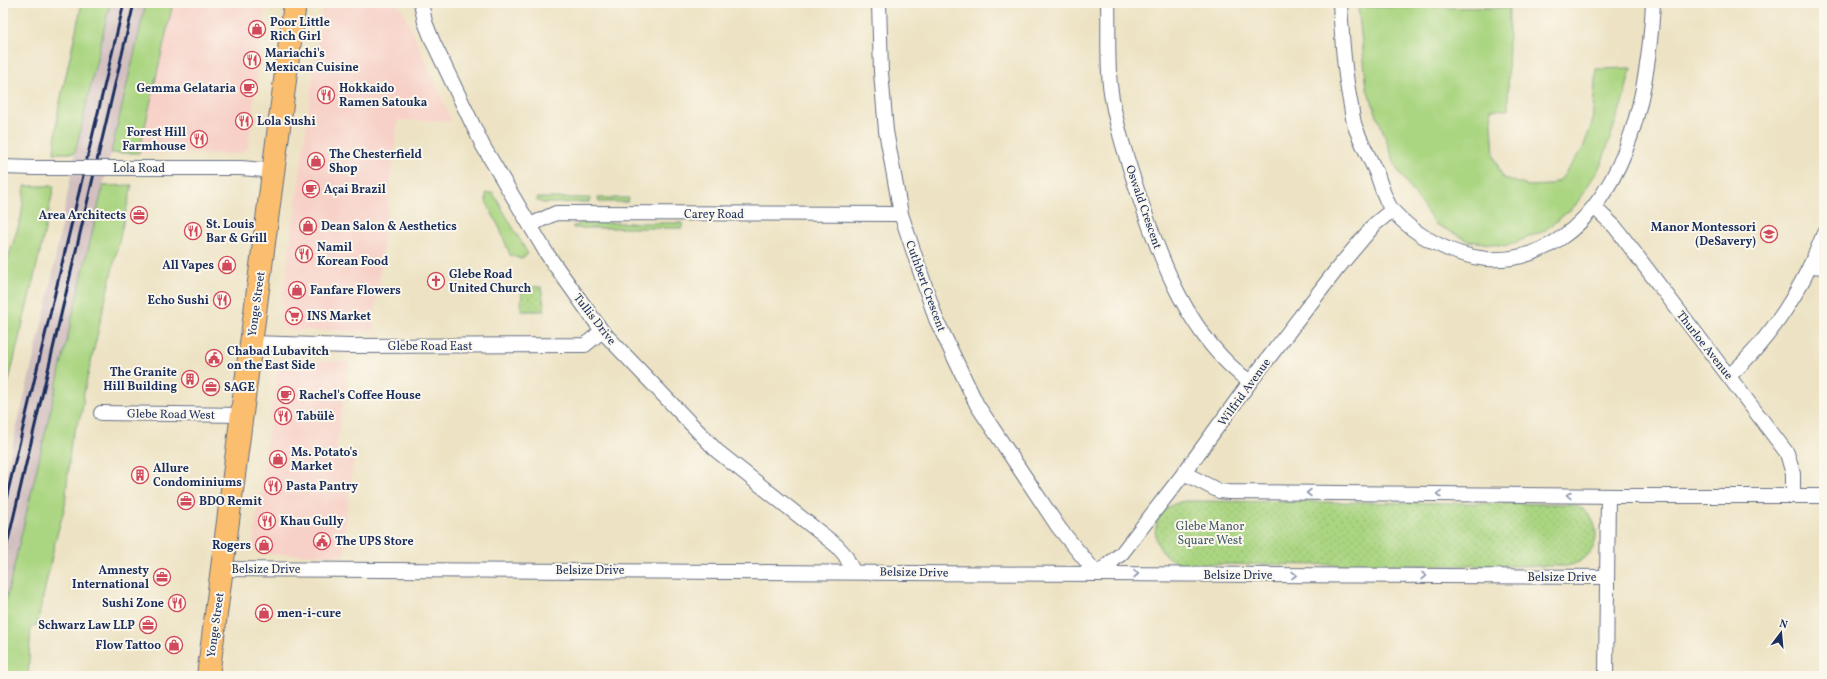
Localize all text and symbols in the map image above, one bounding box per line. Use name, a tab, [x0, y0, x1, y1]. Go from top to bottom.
place label: Poor Little Rich Girl	[270, 15, 330, 45]
shop icon: Poor Little Rich Girl	[247, 19, 267, 39]
place label: Mariachi's Mexican Cuisine	[265, 46, 359, 76]
restaurant icon: Mariachi's Mexican Cuisine	[242, 50, 262, 70]
cafe icon: Gemma Gelataria	[239, 78, 259, 98]
place label: Gemma Gelataria	[136, 81, 236, 97]
place label: Hokkaido Ramen Satouka	[339, 81, 428, 111]
restaurant icon: Hokkaido Ramen Satouka	[316, 85, 336, 105]
restaurant icon: Lola Sushi	[234, 111, 254, 131]
place label: Lola Sushi	[257, 114, 316, 130]
place label: Forest Hill Farmhouse	[122, 125, 186, 155]
restaurant icon: Forest Hill Farmhouse	[189, 129, 209, 149]
place label: The Chesterfield Shop	[329, 147, 423, 177]
shop icon: The Chesterfield Shop	[306, 151, 326, 171]
street label: Lola Road	[113, 161, 165, 177]
street label: Oswald Crescent	[1121, 163, 1165, 251]
cafe icon: Açai Brazil	[301, 179, 321, 199]
place label: Açai Brazil	[324, 182, 386, 198]
office icon: Area Architects	[129, 205, 149, 225]
street label: Carey Road	[684, 207, 744, 223]
place label: Area Architects	[39, 208, 126, 224]
shop icon: Dean Salon & Aesthetics	[298, 216, 318, 236]
place label: St. Louis Bar & Grill	[206, 217, 267, 247]
place label: Dean Salon & Aesthetics	[321, 219, 457, 235]
place label: Manor Montessori (DeSavery)	[1651, 220, 1756, 250]
restaurant icon: St. Louis Bar & Grill	[183, 221, 203, 241]
school or university icon: Manor Montessori (DeSavery)	[1759, 224, 1779, 244]
street label: Cuthbert Crescent	[901, 239, 949, 334]
place label: Namil Korean Food	[317, 240, 389, 270]
restaurant icon: Namil Korean Food	[294, 244, 314, 264]
shop icon: All Vapes	[217, 255, 237, 275]
place label: All Vapes	[162, 258, 214, 274]
place label: Glebe Road United Church	[449, 267, 531, 297]
street label: Yonge Street	[244, 270, 269, 338]
church icon: Glebe Road United Church	[426, 271, 446, 291]
shop icon: Fanfare Flowers	[287, 280, 307, 300]
place label: Fanfare Flowers	[310, 283, 401, 299]
restaurant icon: Echo Sushi	[212, 290, 232, 310]
street label: Tullis Drive	[569, 291, 619, 349]
place label: Echo Sushi	[148, 293, 209, 309]
supermarket icon: INS Market	[284, 306, 304, 326]
street label: Thurloe Avenue	[1672, 308, 1736, 384]
place label: INS Market	[307, 309, 371, 325]
street label: Glebe Road East	[388, 339, 472, 355]
place label: Chabad Lubavitch on the East Side	[227, 344, 329, 374]
public building icon: Chabad Lubavitch on the East Side	[204, 348, 224, 368]
street label: Wilfrid Avenue	[1215, 355, 1275, 430]
place label: The Granite Hill Building	[103, 365, 177, 395]
building icon: The Granite Hill Building	[180, 369, 200, 389]
office icon: SAGE	[201, 377, 221, 397]
place label: SAGE	[224, 380, 255, 396]
cafe icon: Rachel's Coffee House	[276, 385, 296, 405]
place label: Rachel's Coffee House	[299, 388, 421, 404]
street label: Glebe Road West	[127, 406, 215, 424]
restaurant icon: Tabülè	[273, 406, 293, 426]
place label: Tabülè	[296, 409, 334, 425]
place label: Ms. Potato's Market	[291, 445, 358, 475]
shop icon: Ms. Potato's Market	[268, 449, 288, 469]
place label: Allure Condominiums	[153, 461, 242, 491]
building icon: Allure Condominiums	[130, 465, 150, 485]
restaurant icon: Pasta Pantry	[263, 476, 283, 496]
place label: Pasta Pantry	[286, 479, 358, 495]
one-way arrow	[1306, 489, 1312, 497]
one-way arrow	[1436, 490, 1442, 498]
office icon: BDO Remit	[176, 491, 196, 511]
one-way arrow	[1566, 491, 1572, 500]
place label: BDO Remit	[199, 494, 262, 510]
restaurant icon: Khau Gully	[257, 511, 277, 531]
place label: Khau Gully	[280, 514, 344, 530]
park label: Glebe Manor Square West	[1176, 519, 1244, 549]
public building icon: The UPS Store	[312, 531, 332, 551]
place label: The UPS Store	[335, 534, 414, 550]
shop icon: Rogers	[254, 535, 274, 555]
place label: Rogers	[212, 538, 251, 554]
street label: Belsize Drive	[232, 562, 301, 578]
place label: Amnesty International	[72, 563, 149, 593]
street label: Belsize Drive	[556, 563, 625, 579]
street label: Belsize Drive	[879, 564, 949, 582]
office icon: Amnesty International	[152, 567, 172, 587]
street label: Belsize Drive	[1204, 568, 1273, 584]
one-way arrow	[1133, 570, 1139, 578]
street label: Belsize Drive	[1528, 570, 1597, 586]
one-way arrow	[1291, 571, 1297, 579]
one-way arrow	[1421, 572, 1427, 580]
street label: Yonge Street	[203, 591, 228, 659]
restaurant icon: Sushi Zone	[167, 593, 187, 613]
place label: Sushi Zone	[102, 596, 164, 612]
shop icon: men-i-cure	[254, 603, 274, 623]
place label: men-i-cure	[277, 606, 341, 622]
north arrow	[1761, 613, 1801, 653]
office icon: Schwarz Law LLP	[138, 615, 158, 635]
text: N	[1777, 617, 1789, 633]
place label: Schwarz Law LLP	[38, 618, 135, 634]
shop icon: Flow Tattoo	[164, 635, 184, 655]
place label: Flow Tattoo	[96, 638, 161, 654]

